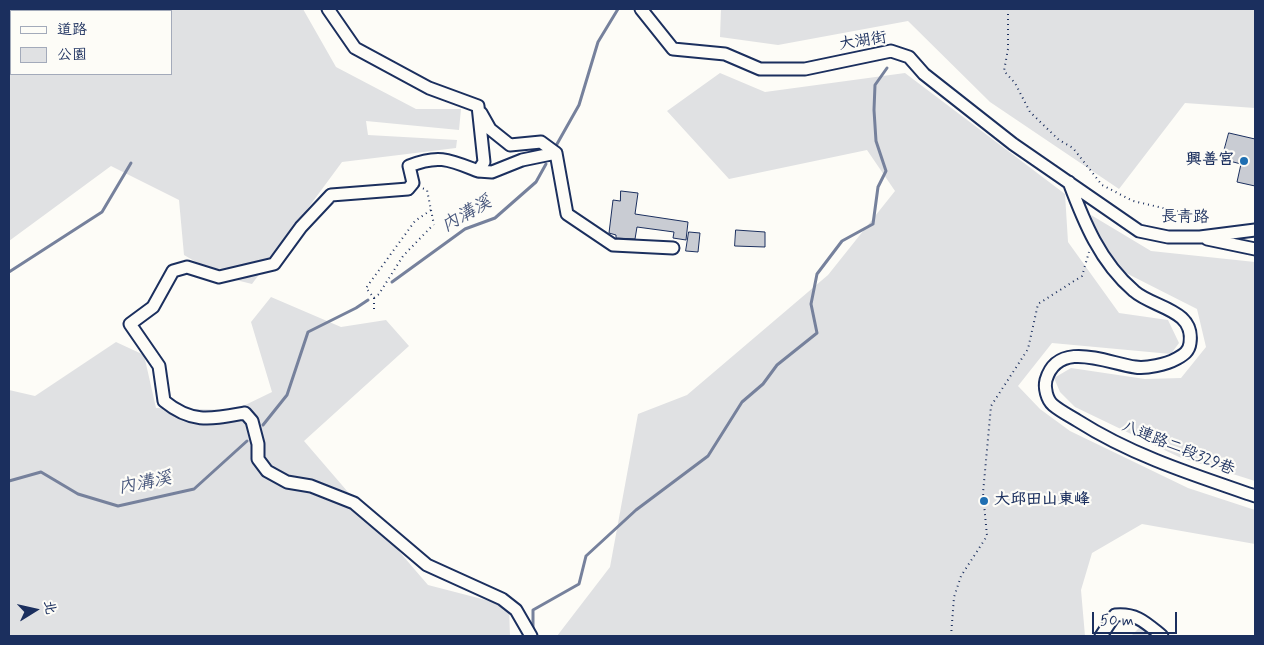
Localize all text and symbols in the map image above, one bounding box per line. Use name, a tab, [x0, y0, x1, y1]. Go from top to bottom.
legend	[10, 10, 172, 75]
text: 道路	[57, 20, 87, 40]
street label: 大湖街	[838, 29, 888, 55]
text: 公園	[57, 45, 87, 65]
place label: 興善宮	[1186, 151, 1234, 171]
marker: 興善宮	[1238, 155, 1250, 167]
water label: 內溝溪	[438, 192, 496, 238]
street label: 長青路	[1161, 208, 1209, 228]
street label: 八連路二段329巷	[1119, 418, 1237, 480]
water label: 內溝溪	[116, 468, 174, 500]
place label: 大邱田山東峰	[994, 491, 1090, 511]
marker: 大邱田山東峰	[978, 495, 990, 507]
north arrow	[10, 585, 60, 635]
text: 北	[40, 599, 60, 616]
scale bar	[1094, 602, 1179, 634]
text: 50 m	[1100, 611, 1134, 631]

